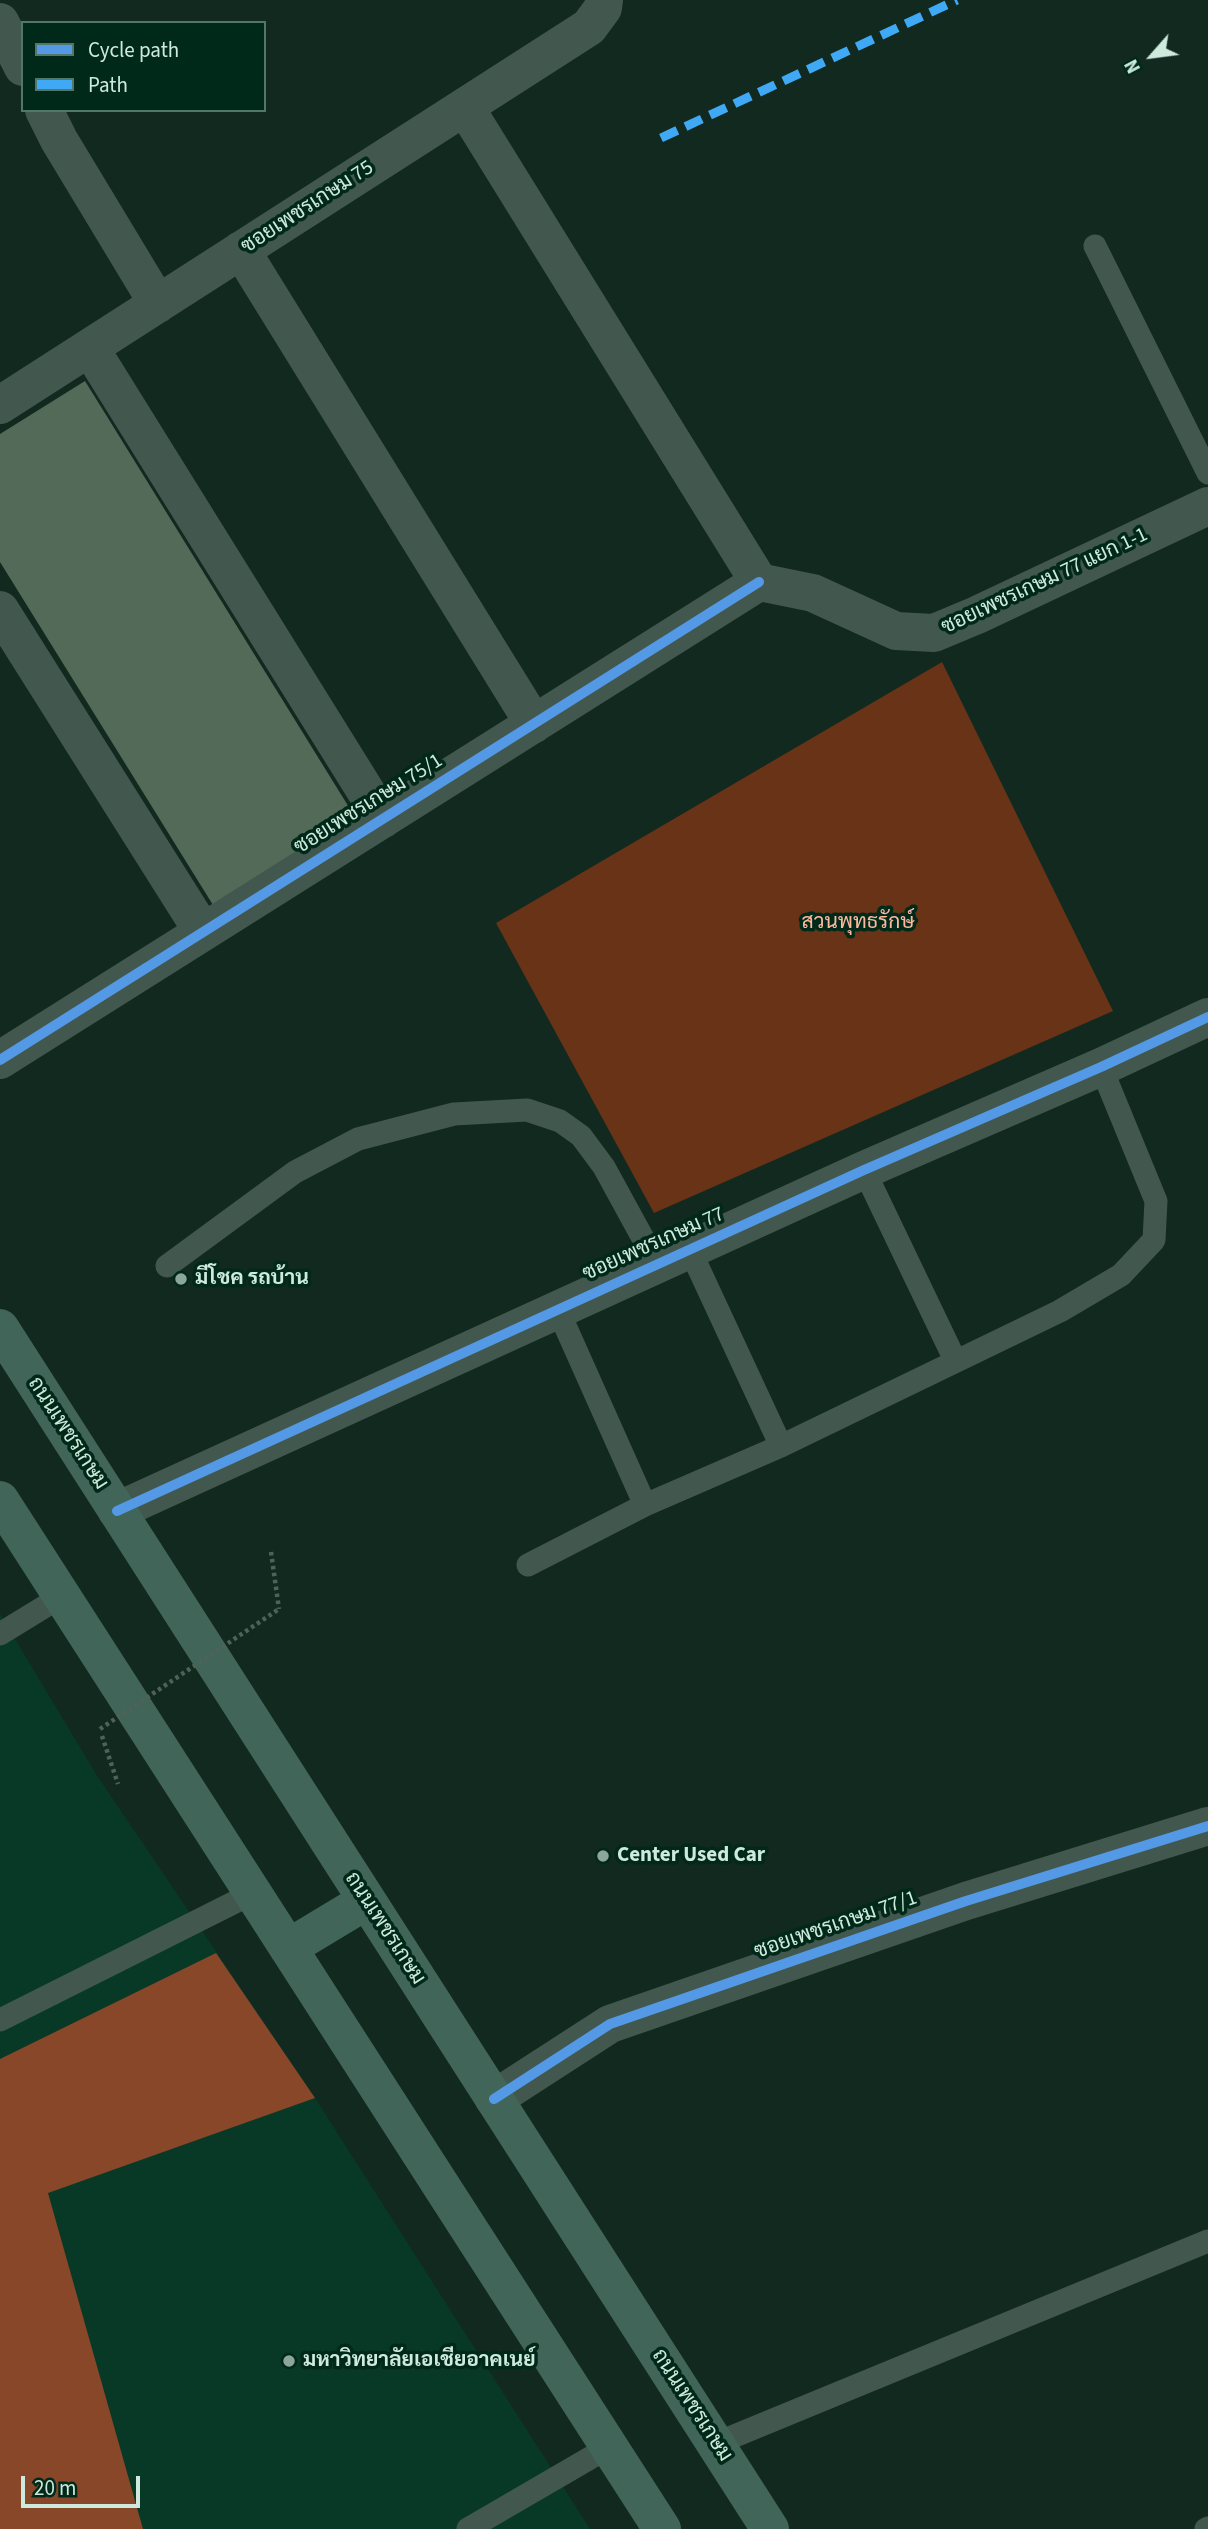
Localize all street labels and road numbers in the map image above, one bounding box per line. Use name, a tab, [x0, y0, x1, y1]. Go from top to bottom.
street label: ซอยเพชรเกษม 75	[237, 156, 379, 260]
street label: ซอยเพชรเกษม 77 แยก 1-1	[938, 523, 1152, 641]
street label: ซอยเพชรเกษม 75/1	[290, 749, 448, 861]
street label: ซอยเพชรเกษม 77	[579, 1202, 729, 1288]
street label: ถนนเพชรเกษม	[21, 1373, 113, 1495]
street label: ถนนเพชรเกษม	[338, 1868, 430, 1990]
street label: ซอยเพชรเกษม 77/1	[751, 1886, 921, 1966]
street label: ถนนเพชรเกษม	[645, 2345, 737, 2467]

